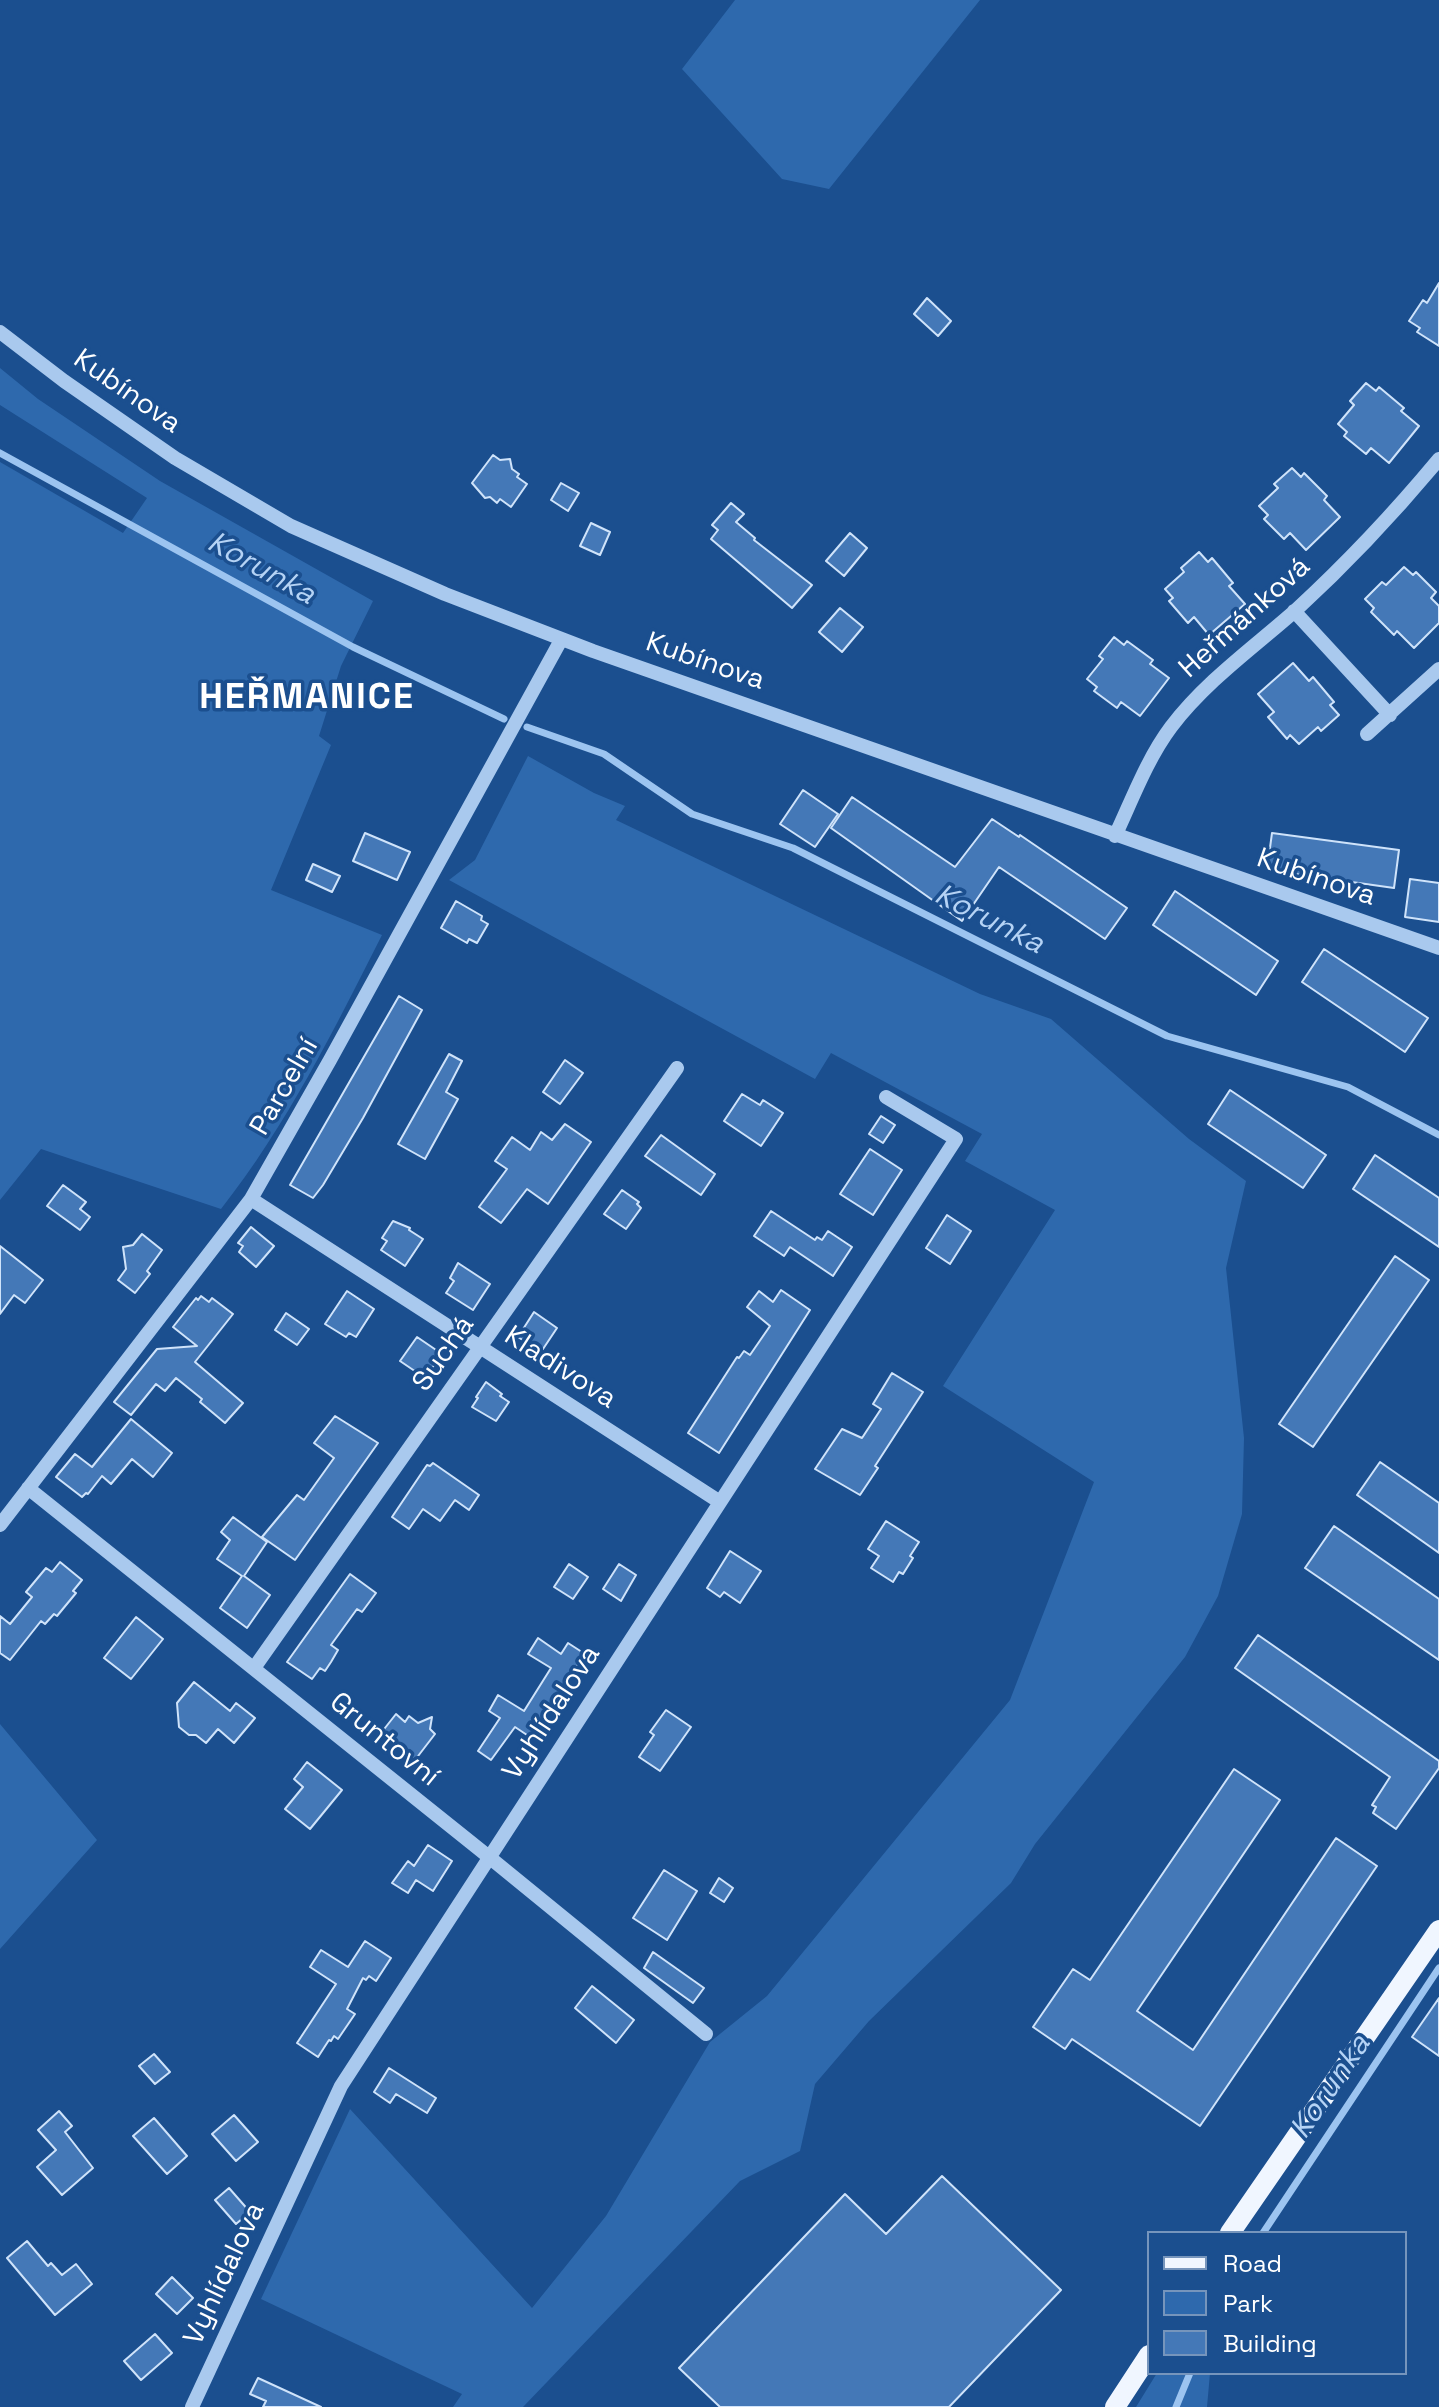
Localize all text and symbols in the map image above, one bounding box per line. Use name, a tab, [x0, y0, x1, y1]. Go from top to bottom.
street label: Kubínova	[67, 343, 187, 441]
water label: Korunka	[201, 525, 321, 613]
street label: Heřmánková	[1173, 550, 1317, 686]
street label: Kubínova	[641, 626, 769, 698]
district label: HEŘMANICE	[199, 676, 415, 720]
street label: Kubínova	[1252, 842, 1380, 914]
water label: Korunka	[929, 877, 1049, 963]
street label: Parcelní	[244, 1032, 326, 1142]
street label: Suchá	[406, 1310, 482, 1398]
street label: Kladivova	[498, 1319, 622, 1417]
street label: Vyhlídalova	[496, 1639, 608, 1787]
street label: Gruntovní	[322, 1686, 446, 1794]
water label: Korunka	[1283, 2028, 1379, 2146]
street label: Vyhlídalova	[177, 2197, 273, 2351]
legend	[1147, 2231, 1407, 2375]
text: Road	[1223, 2248, 1282, 2279]
text: Park	[1223, 2288, 1273, 2319]
text: Building	[1223, 2328, 1317, 2359]

